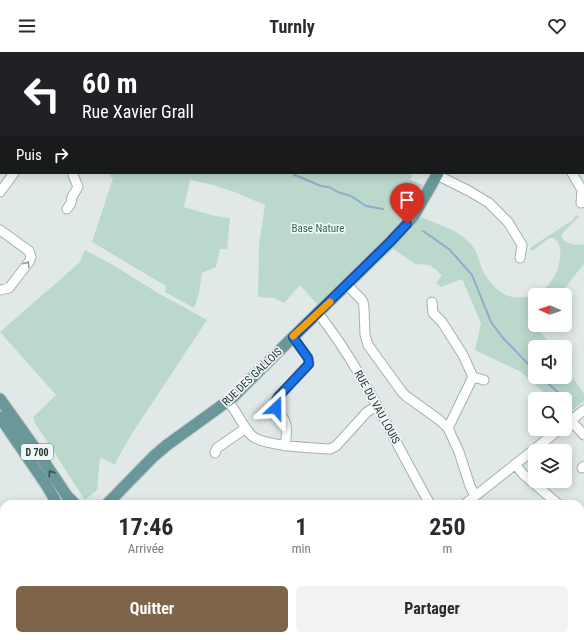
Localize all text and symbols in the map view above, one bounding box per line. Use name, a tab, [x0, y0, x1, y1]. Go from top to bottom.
icon: menu	[16, 15, 38, 37]
icon: heart	[546, 15, 568, 37]
text: Turnly	[269, 16, 315, 37]
text: 60 m	[82, 67, 138, 100]
icon: left	[16, 68, 68, 120]
text: Rue Xavier Grall	[82, 101, 194, 122]
icon: right	[50, 144, 72, 166]
text: Puis	[16, 146, 42, 164]
pin	[390, 183, 424, 224]
icon: arrive	[396, 189, 418, 211]
park label: Base Nature	[291, 222, 345, 235]
one-way arrow	[22, 261, 29, 268]
north arrow	[528, 288, 572, 332]
map controls	[528, 288, 572, 488]
button: sound	[528, 340, 572, 384]
street label: RUE DES GALLOIS	[219, 345, 285, 409]
street label: RUE DU VAU LOUIS	[351, 368, 403, 446]
position arrow	[255, 387, 297, 429]
button: search	[528, 392, 572, 436]
road number: D 700	[21, 444, 53, 460]
button: layers	[528, 444, 572, 488]
one-way arrow	[49, 471, 56, 478]
text: 17:46	[118, 513, 173, 541]
text: 1	[295, 513, 307, 541]
text: 250	[429, 513, 466, 541]
text: Arrivée	[128, 541, 164, 556]
text: min	[292, 541, 311, 556]
text: m	[443, 541, 452, 556]
button: Quitter	[16, 586, 288, 632]
button: Partager	[296, 586, 568, 632]

